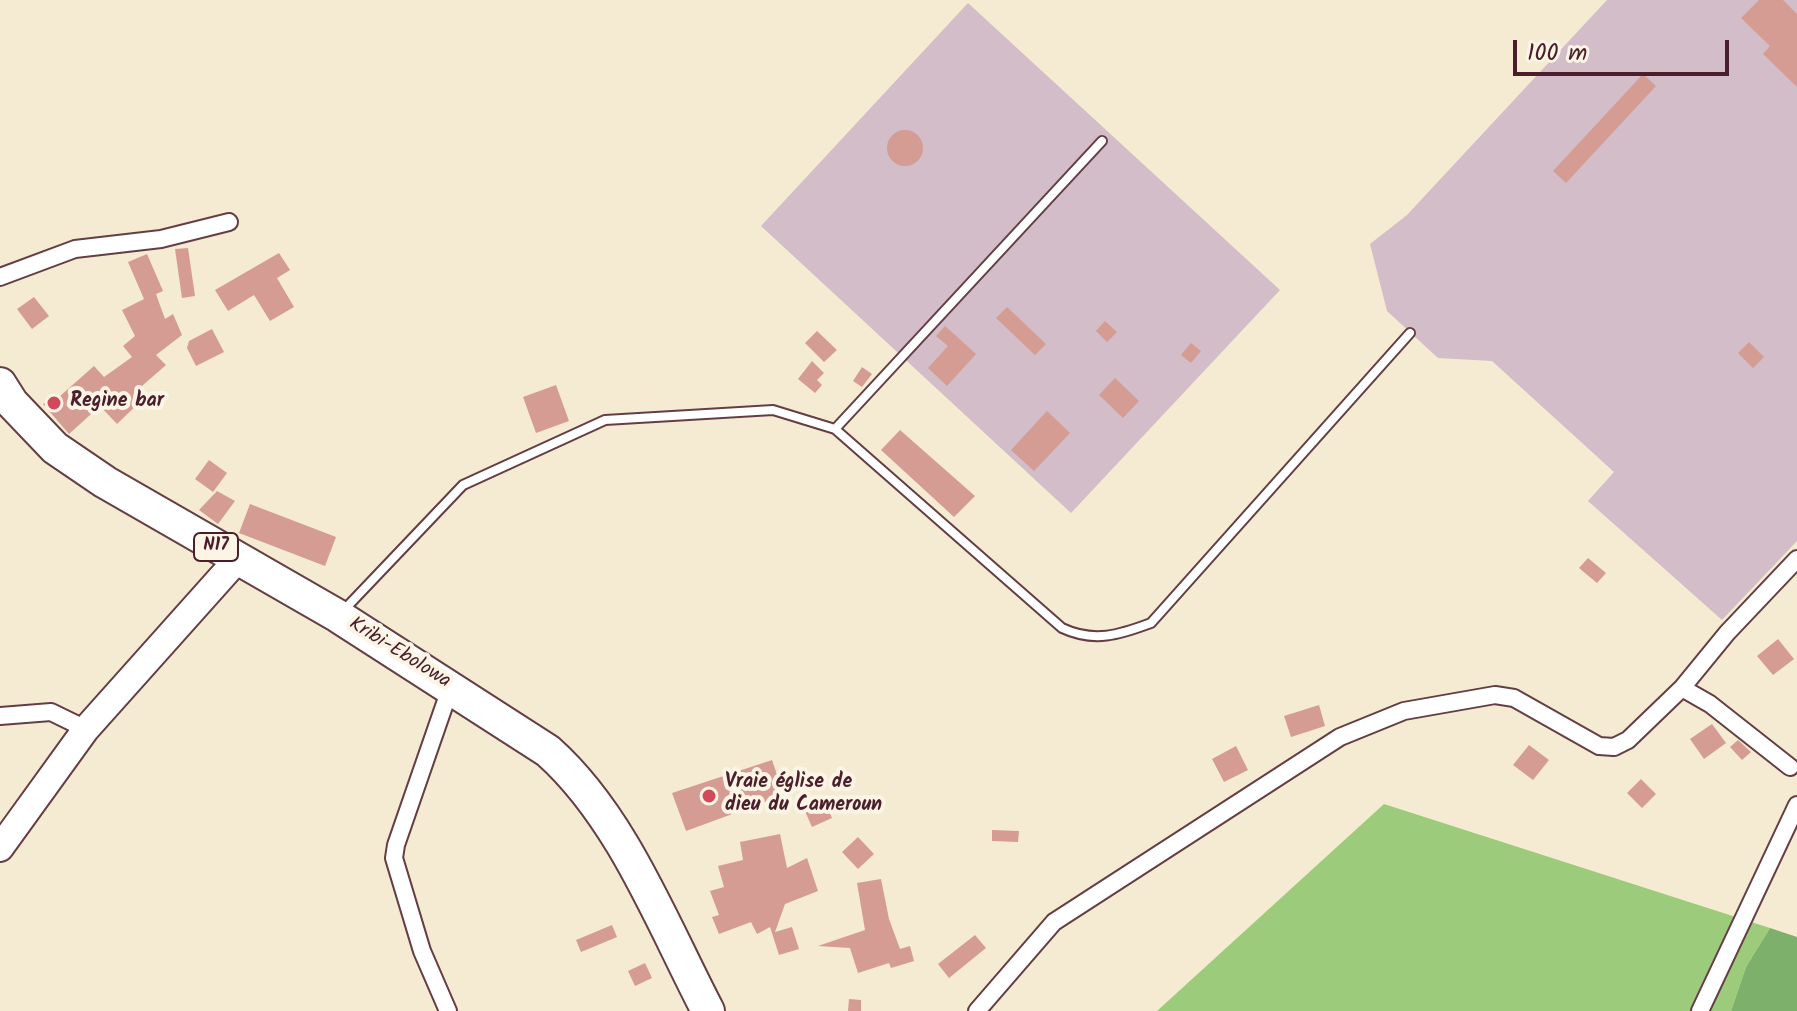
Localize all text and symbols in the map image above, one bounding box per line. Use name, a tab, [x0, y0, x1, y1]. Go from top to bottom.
scale bar	[1517, 24, 1733, 74]
text: 100 m	[1527, 34, 1587, 73]
place label: Regine bar	[70, 391, 164, 415]
marker: Regine bar	[45, 394, 63, 412]
road number: N17	[194, 533, 238, 561]
street label: Kribi-Ebolowa	[344, 613, 454, 695]
place label: Vraie église de dieu du Cameroun	[725, 772, 882, 819]
marker: Vraie église de dieu du Cameroun	[700, 787, 718, 805]

